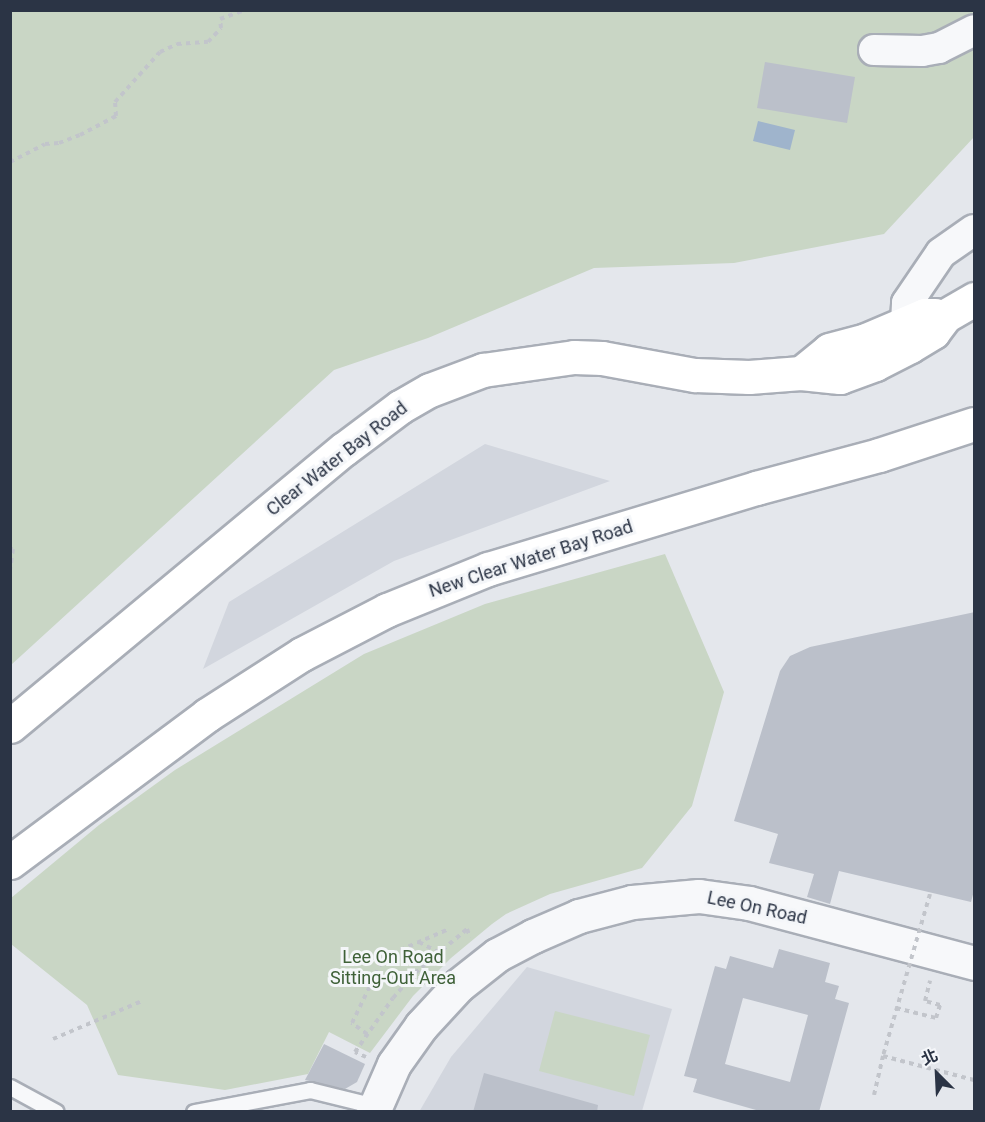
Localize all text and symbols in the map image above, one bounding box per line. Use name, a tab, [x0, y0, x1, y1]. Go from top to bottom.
street label: Clear Water Bay Road	[262, 397, 412, 521]
street label: New Clear Water Bay Road	[426, 516, 636, 602]
street label: Lee On Road	[705, 887, 809, 929]
park label: Lee On Road Sitting-Out Area	[330, 947, 456, 990]
north arrow	[907, 1044, 967, 1104]
text: 北	[918, 1045, 941, 1069]

